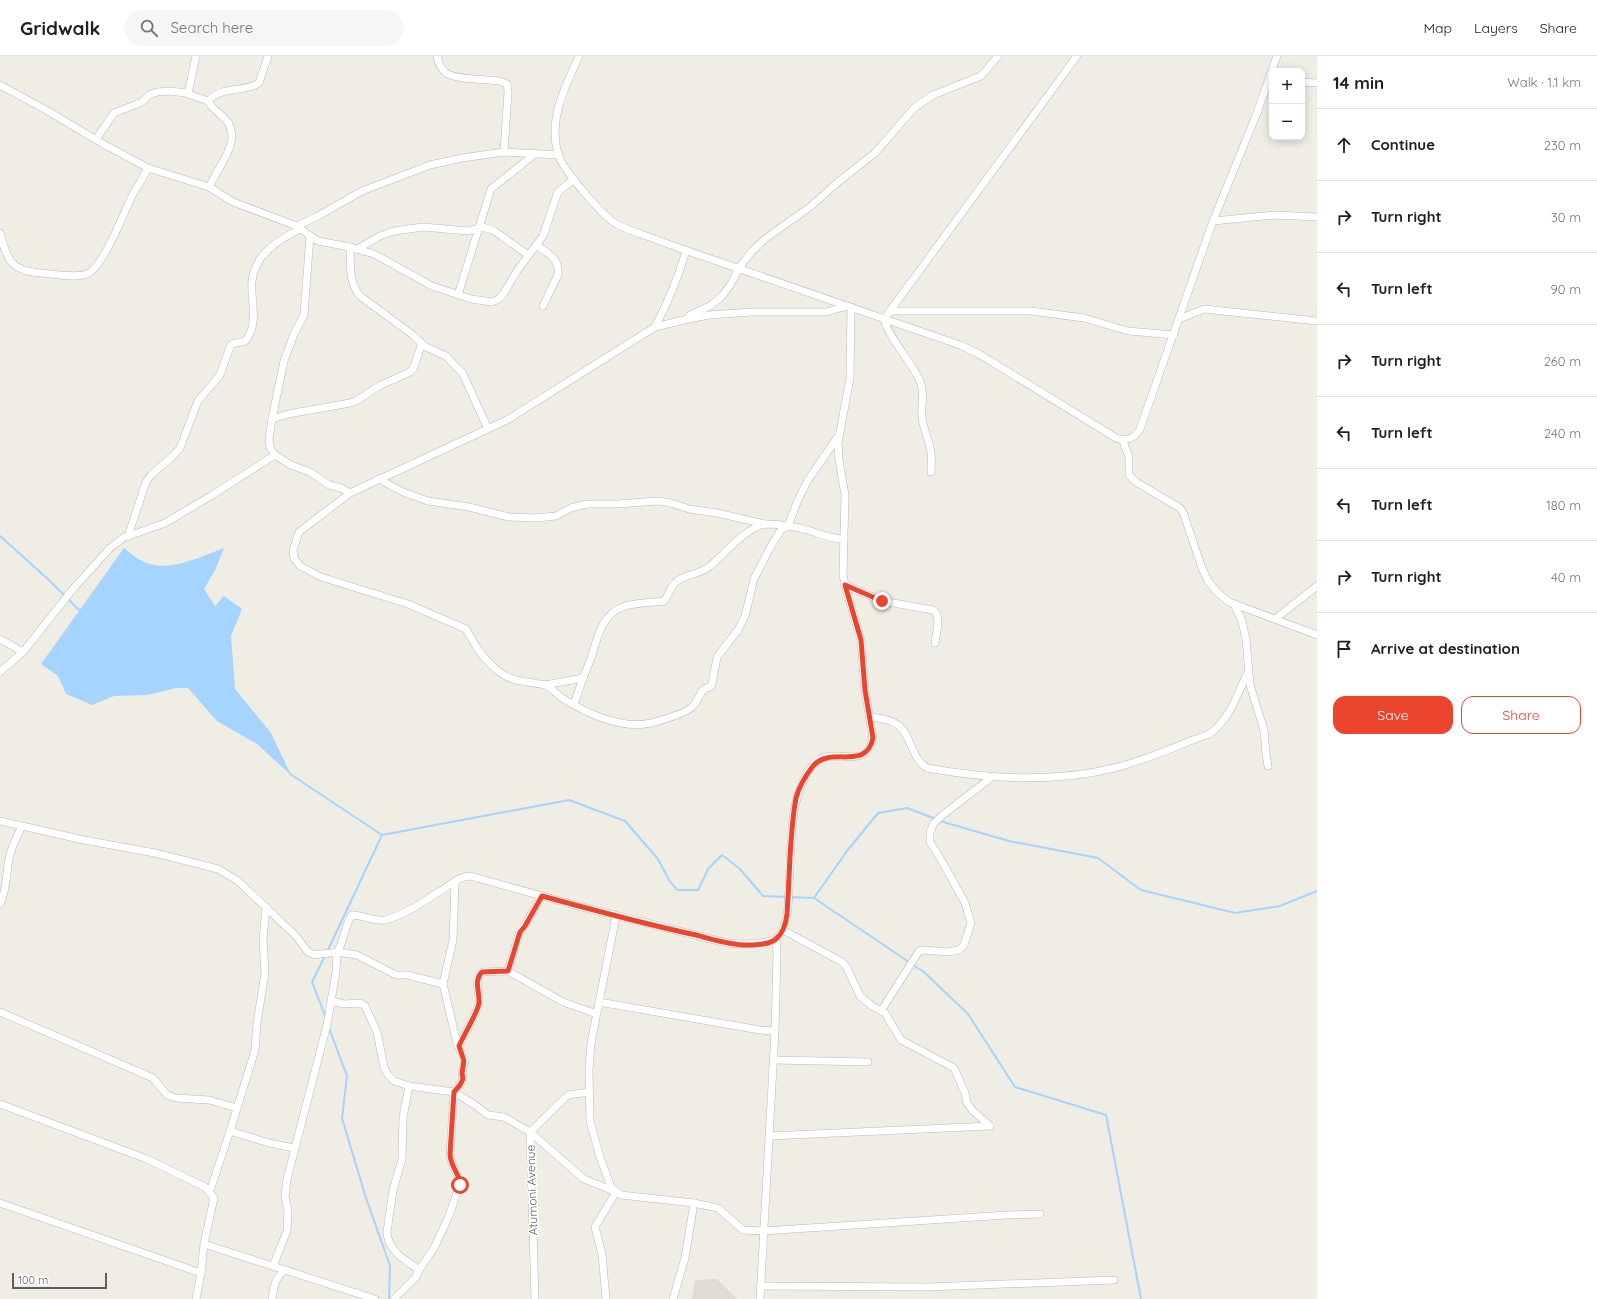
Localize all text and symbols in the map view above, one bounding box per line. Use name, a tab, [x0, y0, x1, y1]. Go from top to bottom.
search box	[124, 10, 404, 46]
text: Gridwalk	[20, 16, 100, 40]
icon: search	[138, 17, 160, 39]
text: Search here	[170, 18, 253, 37]
text: Map	[1423, 19, 1452, 37]
text: Layers	[1474, 19, 1518, 37]
text: Share	[1540, 19, 1577, 37]
map controls	[1269, 68, 1305, 140]
button: +	[1269, 68, 1305, 104]
text: 14 min	[1333, 72, 1384, 93]
text: Walk · 1.1 km	[1507, 74, 1581, 90]
button: −	[1269, 104, 1305, 140]
icon: ahead	[1333, 134, 1355, 156]
text: Continue	[1371, 135, 1435, 154]
text: 230 m	[1544, 137, 1581, 153]
icon: right	[1333, 206, 1355, 228]
text: Turn right	[1371, 207, 1442, 226]
text: 30 m	[1551, 209, 1581, 225]
icon: left	[1333, 278, 1355, 300]
text: Turn left	[1371, 279, 1433, 298]
text: 90 m	[1551, 281, 1581, 297]
icon: right	[1333, 350, 1355, 372]
text: Turn right	[1371, 351, 1442, 370]
text: 260 m	[1544, 353, 1581, 369]
icon: left	[1333, 422, 1355, 444]
text: Turn left	[1371, 423, 1433, 442]
text: 240 m	[1544, 425, 1581, 441]
icon: left	[1333, 494, 1355, 516]
text: Turn left	[1371, 495, 1433, 514]
text: 180 m	[1546, 497, 1581, 513]
icon: right	[1333, 566, 1355, 588]
text: Turn right	[1371, 567, 1442, 586]
text: 40 m	[1551, 569, 1581, 585]
route end	[873, 592, 891, 610]
icon: arrive	[1333, 638, 1355, 660]
text: Arrive at destination	[1371, 639, 1520, 658]
button: Save	[1333, 696, 1453, 734]
button: Share	[1461, 696, 1581, 734]
street label: Atumoni Avenue	[522, 1144, 541, 1236]
route start	[451, 1176, 469, 1194]
scale bar	[12, 1271, 107, 1290]
text: 100 m	[18, 1273, 48, 1287]

